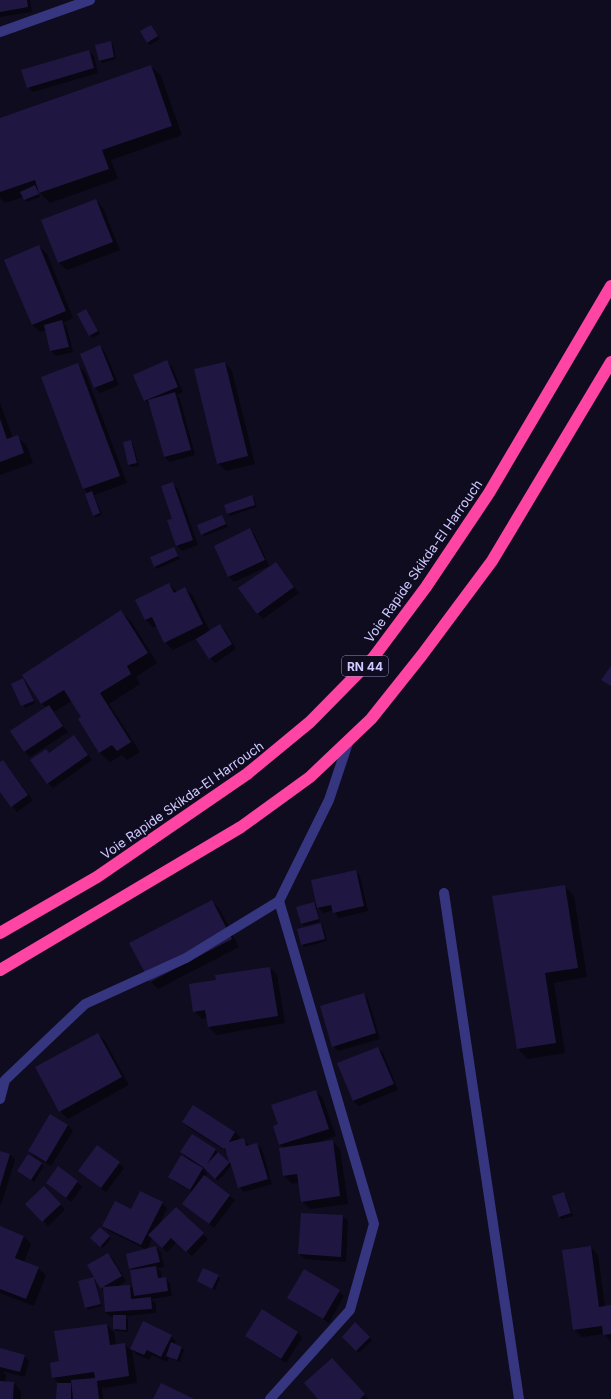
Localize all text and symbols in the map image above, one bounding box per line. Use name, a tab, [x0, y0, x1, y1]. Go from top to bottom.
street label: Voie Rapide Skikda-El Harrouch	[361, 477, 485, 645]
road number: RN 44	[342, 656, 388, 676]
street label: Voie Rapide Skikda-El Harrouch	[98, 738, 266, 862]

